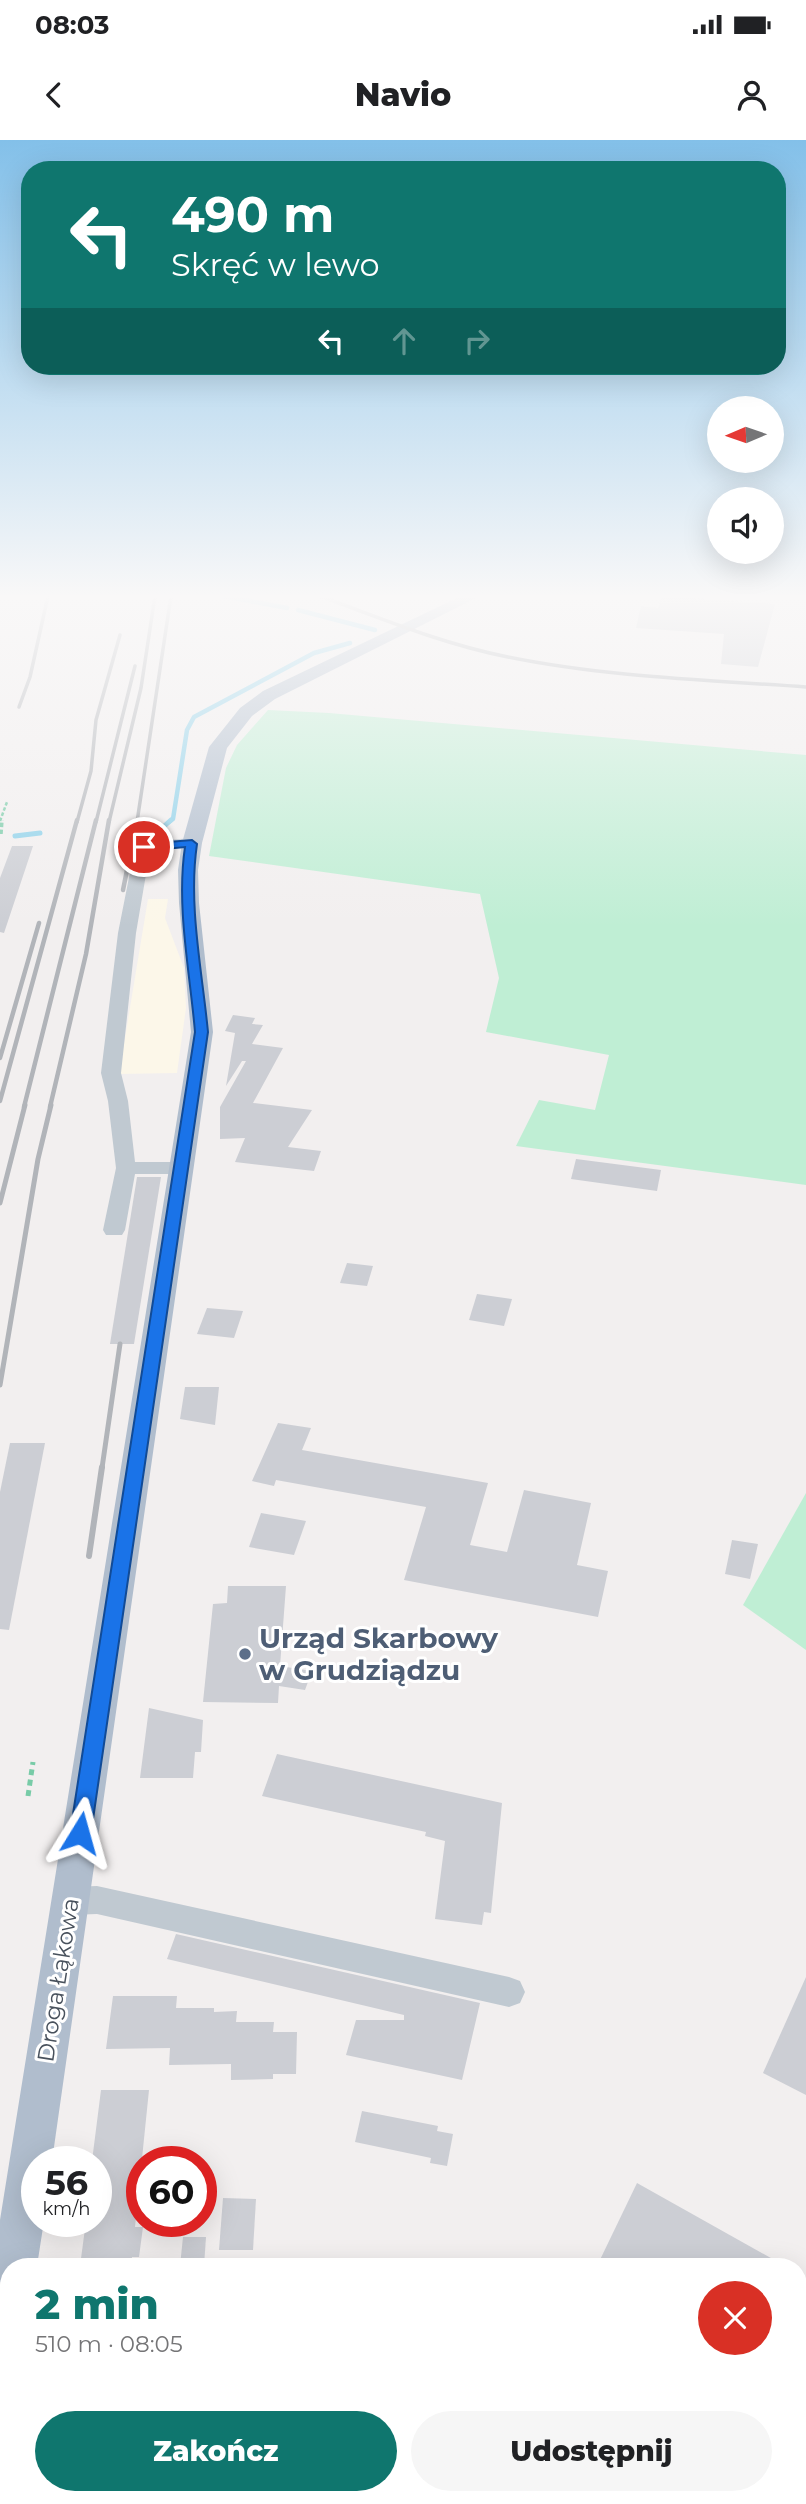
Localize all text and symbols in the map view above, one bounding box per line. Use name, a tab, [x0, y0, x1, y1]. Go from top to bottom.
text: 08:03	[35, 9, 109, 41]
text: Navio	[355, 75, 451, 114]
icon: back	[35, 76, 73, 114]
icon: person	[733, 76, 771, 114]
text: 490 m	[171, 185, 334, 244]
icon: left	[56, 189, 147, 280]
text: Skręć w lewo	[171, 245, 380, 284]
icon: left	[312, 322, 350, 360]
icon: ahead	[385, 322, 423, 360]
icon: right	[458, 322, 496, 360]
north arrow	[707, 396, 784, 472]
map controls	[707, 396, 784, 564]
button: sound	[707, 487, 784, 564]
pin	[114, 817, 174, 877]
icon: arrive	[125, 828, 163, 866]
place label: Urząd Skarbowy w Grudziądzu	[259, 1621, 498, 1687]
marker: Urząd Skarbowy w Grudziądzu	[237, 1646, 253, 1662]
position arrow	[43, 1796, 117, 1870]
street label: Droga Łąkowa	[31, 1896, 85, 2064]
speed limit sign: 60	[126, 2146, 217, 2237]
text: 56	[45, 2161, 88, 2204]
text: km/h	[42, 2198, 91, 2220]
text: 2 min	[35, 2278, 159, 2330]
button: close	[698, 2281, 772, 2355]
text: 510 m · 08:05	[35, 2330, 183, 2358]
button: Zakończ	[35, 2411, 397, 2491]
button: Udostępnij	[411, 2411, 772, 2491]

